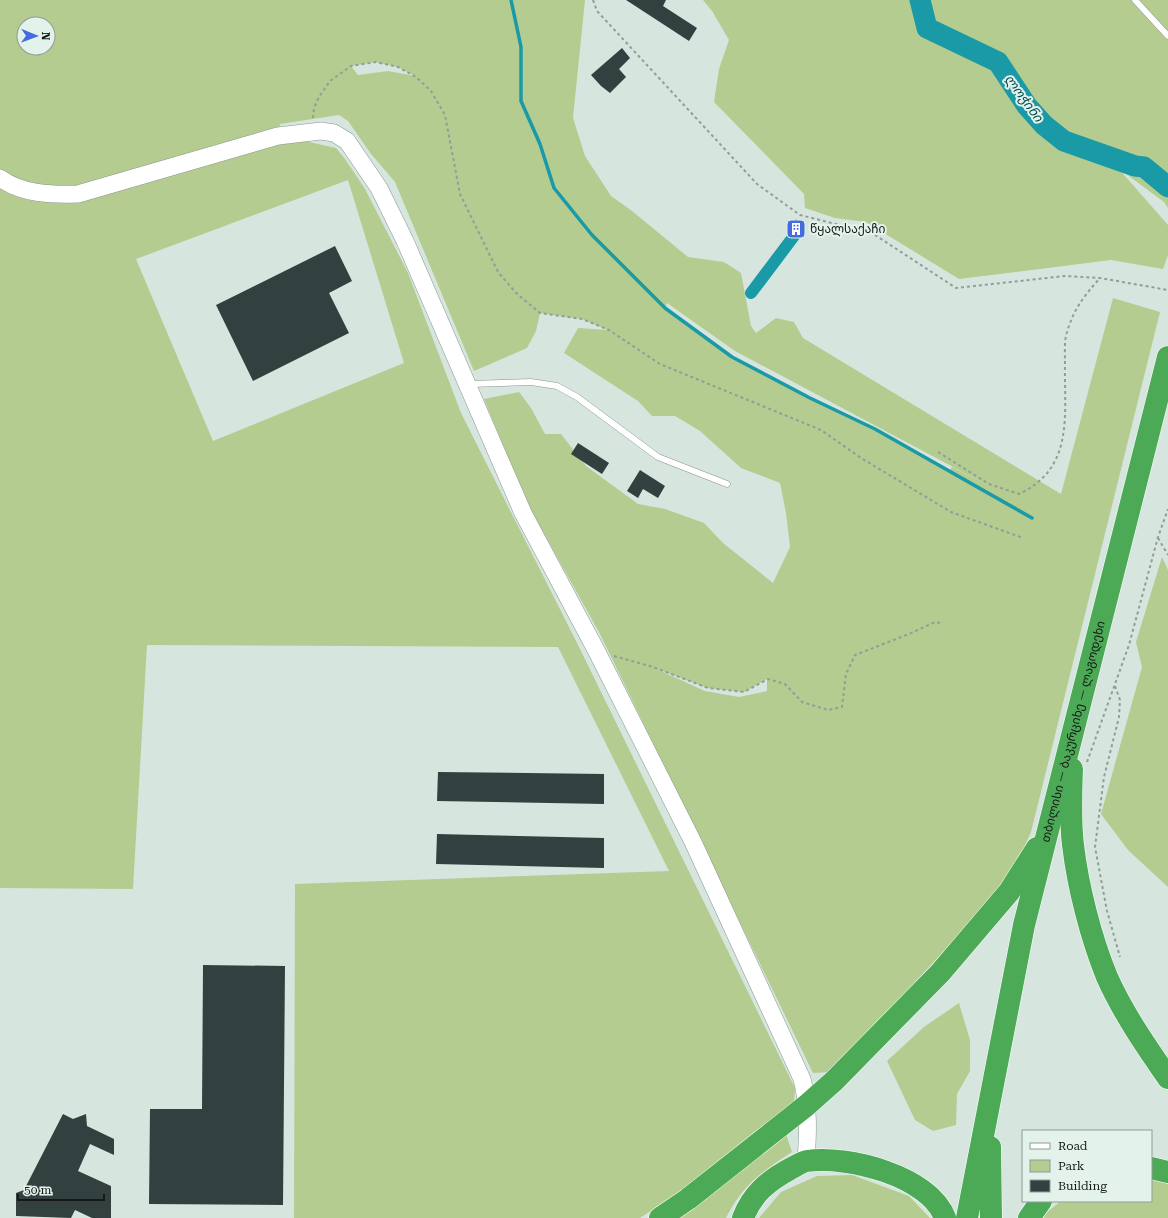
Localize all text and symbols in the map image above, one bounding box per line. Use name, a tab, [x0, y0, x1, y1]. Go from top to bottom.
north arrow	[16, 16, 56, 56]
text: N	[39, 32, 52, 41]
water label: ლოჭინი	[1001, 71, 1046, 126]
building icon: წყალსაქაჩი	[785, 218, 807, 240]
place label: წყალსაქაჩი	[810, 222, 885, 237]
street label: თბილისი — ბაკურციხე — ლაგოდეხი	[1038, 619, 1108, 844]
legend	[1022, 1130, 1152, 1202]
text: Road	[1058, 1139, 1088, 1153]
text: Park	[1058, 1159, 1085, 1173]
scale bar	[18, 1176, 104, 1202]
text: Building	[1058, 1179, 1107, 1193]
text: 50 m	[24, 1183, 51, 1197]

